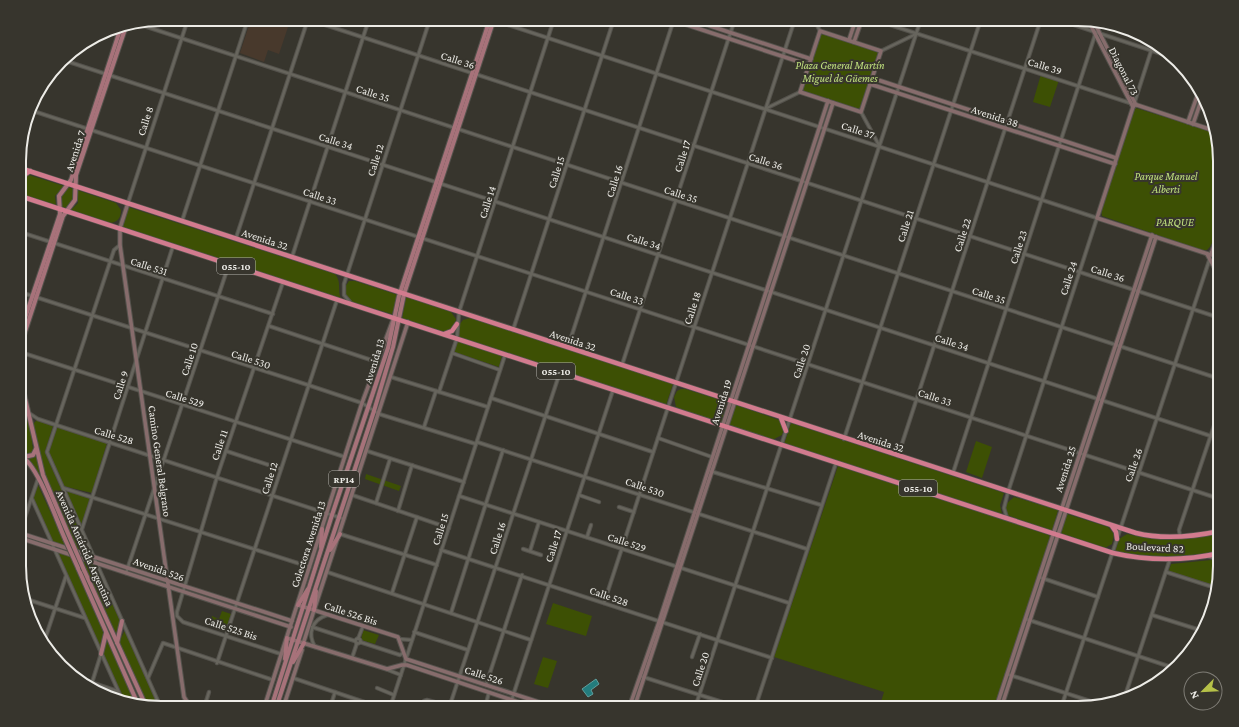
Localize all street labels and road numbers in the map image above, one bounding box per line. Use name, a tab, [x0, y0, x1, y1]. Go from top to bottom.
street label: Diagonal 73	[1106, 45, 1141, 97]
street label: Calle 36	[439, 49, 477, 71]
street label: Calle 39	[1027, 55, 1063, 77]
street label: Calle 35	[355, 82, 391, 104]
street label: Avenida 38	[970, 103, 1020, 129]
street label: Calle 8	[135, 105, 155, 137]
street label: Calle 37	[840, 119, 876, 141]
street label: Avenida 7	[63, 129, 87, 173]
street label: Calle 34	[317, 130, 355, 152]
street label: Calle 17	[671, 138, 693, 174]
street label: Calle 12	[364, 142, 386, 178]
street label: Calle 36	[747, 150, 785, 172]
street label: Calle 15	[545, 154, 567, 190]
street label: Calle 16	[603, 163, 625, 199]
street label: Calle 35	[663, 183, 699, 205]
street label: Calle 14	[476, 184, 498, 220]
street label: Calle 33	[302, 185, 338, 207]
street label: Calle 21	[894, 208, 916, 244]
street label: Calle 22	[951, 217, 973, 253]
street label: Avenida 32	[240, 226, 290, 252]
street label: Calle 23	[1007, 229, 1029, 265]
street label: Calle 34	[625, 230, 663, 252]
street label: Calle 531	[129, 254, 169, 278]
road number: 055-10	[217, 258, 255, 274]
street label: Calle 24	[1057, 259, 1079, 297]
street label: Calle 36	[1089, 262, 1127, 284]
street label: Calle 35	[971, 284, 1007, 306]
street label: Calle 33	[609, 285, 645, 307]
street label: Calle 18	[681, 290, 703, 326]
street label: Avenida 32	[548, 327, 598, 353]
street label: Calle 34	[933, 331, 971, 353]
street label: Avenida 13	[361, 337, 387, 385]
street label: Calle 10	[178, 341, 200, 377]
street label: Calle 20	[790, 342, 812, 380]
street label: Calle 530	[230, 347, 272, 371]
road number: 055-10	[537, 363, 575, 379]
street label: Calle 9	[110, 369, 130, 401]
street label: Avenida 19	[708, 378, 734, 426]
street label: Calle 529	[164, 386, 206, 410]
street label: Calle 33	[917, 386, 953, 408]
street label: Camino General Belgrano	[145, 405, 174, 518]
street label: Calle 528	[93, 423, 135, 447]
street label: Calle 11	[208, 428, 230, 462]
street label: Avenida 32	[856, 428, 906, 454]
street label: Avenida 25	[1052, 444, 1078, 494]
street label: Calle 26	[1122, 446, 1144, 484]
street label: Calle 12	[258, 460, 280, 496]
road number: RP14	[329, 471, 359, 487]
street label: Calle 530	[624, 475, 666, 499]
road number: 055-10	[899, 480, 937, 496]
street label: Avenida Antártida Argentina	[53, 488, 116, 608]
street label: Colectora Avenida 13	[288, 499, 328, 589]
street label: Calle 15	[429, 511, 451, 547]
street label: Calle 16	[486, 520, 508, 556]
street label: Calle 17	[542, 528, 564, 564]
street label: Calle 529	[606, 530, 648, 554]
street label: Boulevard 82	[1126, 539, 1184, 555]
street label: Avenida 526	[132, 555, 186, 583]
street label: Calle 528	[588, 584, 630, 608]
street label: Calle 526 Bis	[323, 599, 379, 627]
street label: Calle 525 Bis	[203, 614, 259, 642]
street label: Calle 20	[689, 650, 711, 688]
street label: Calle 526	[463, 663, 505, 687]

